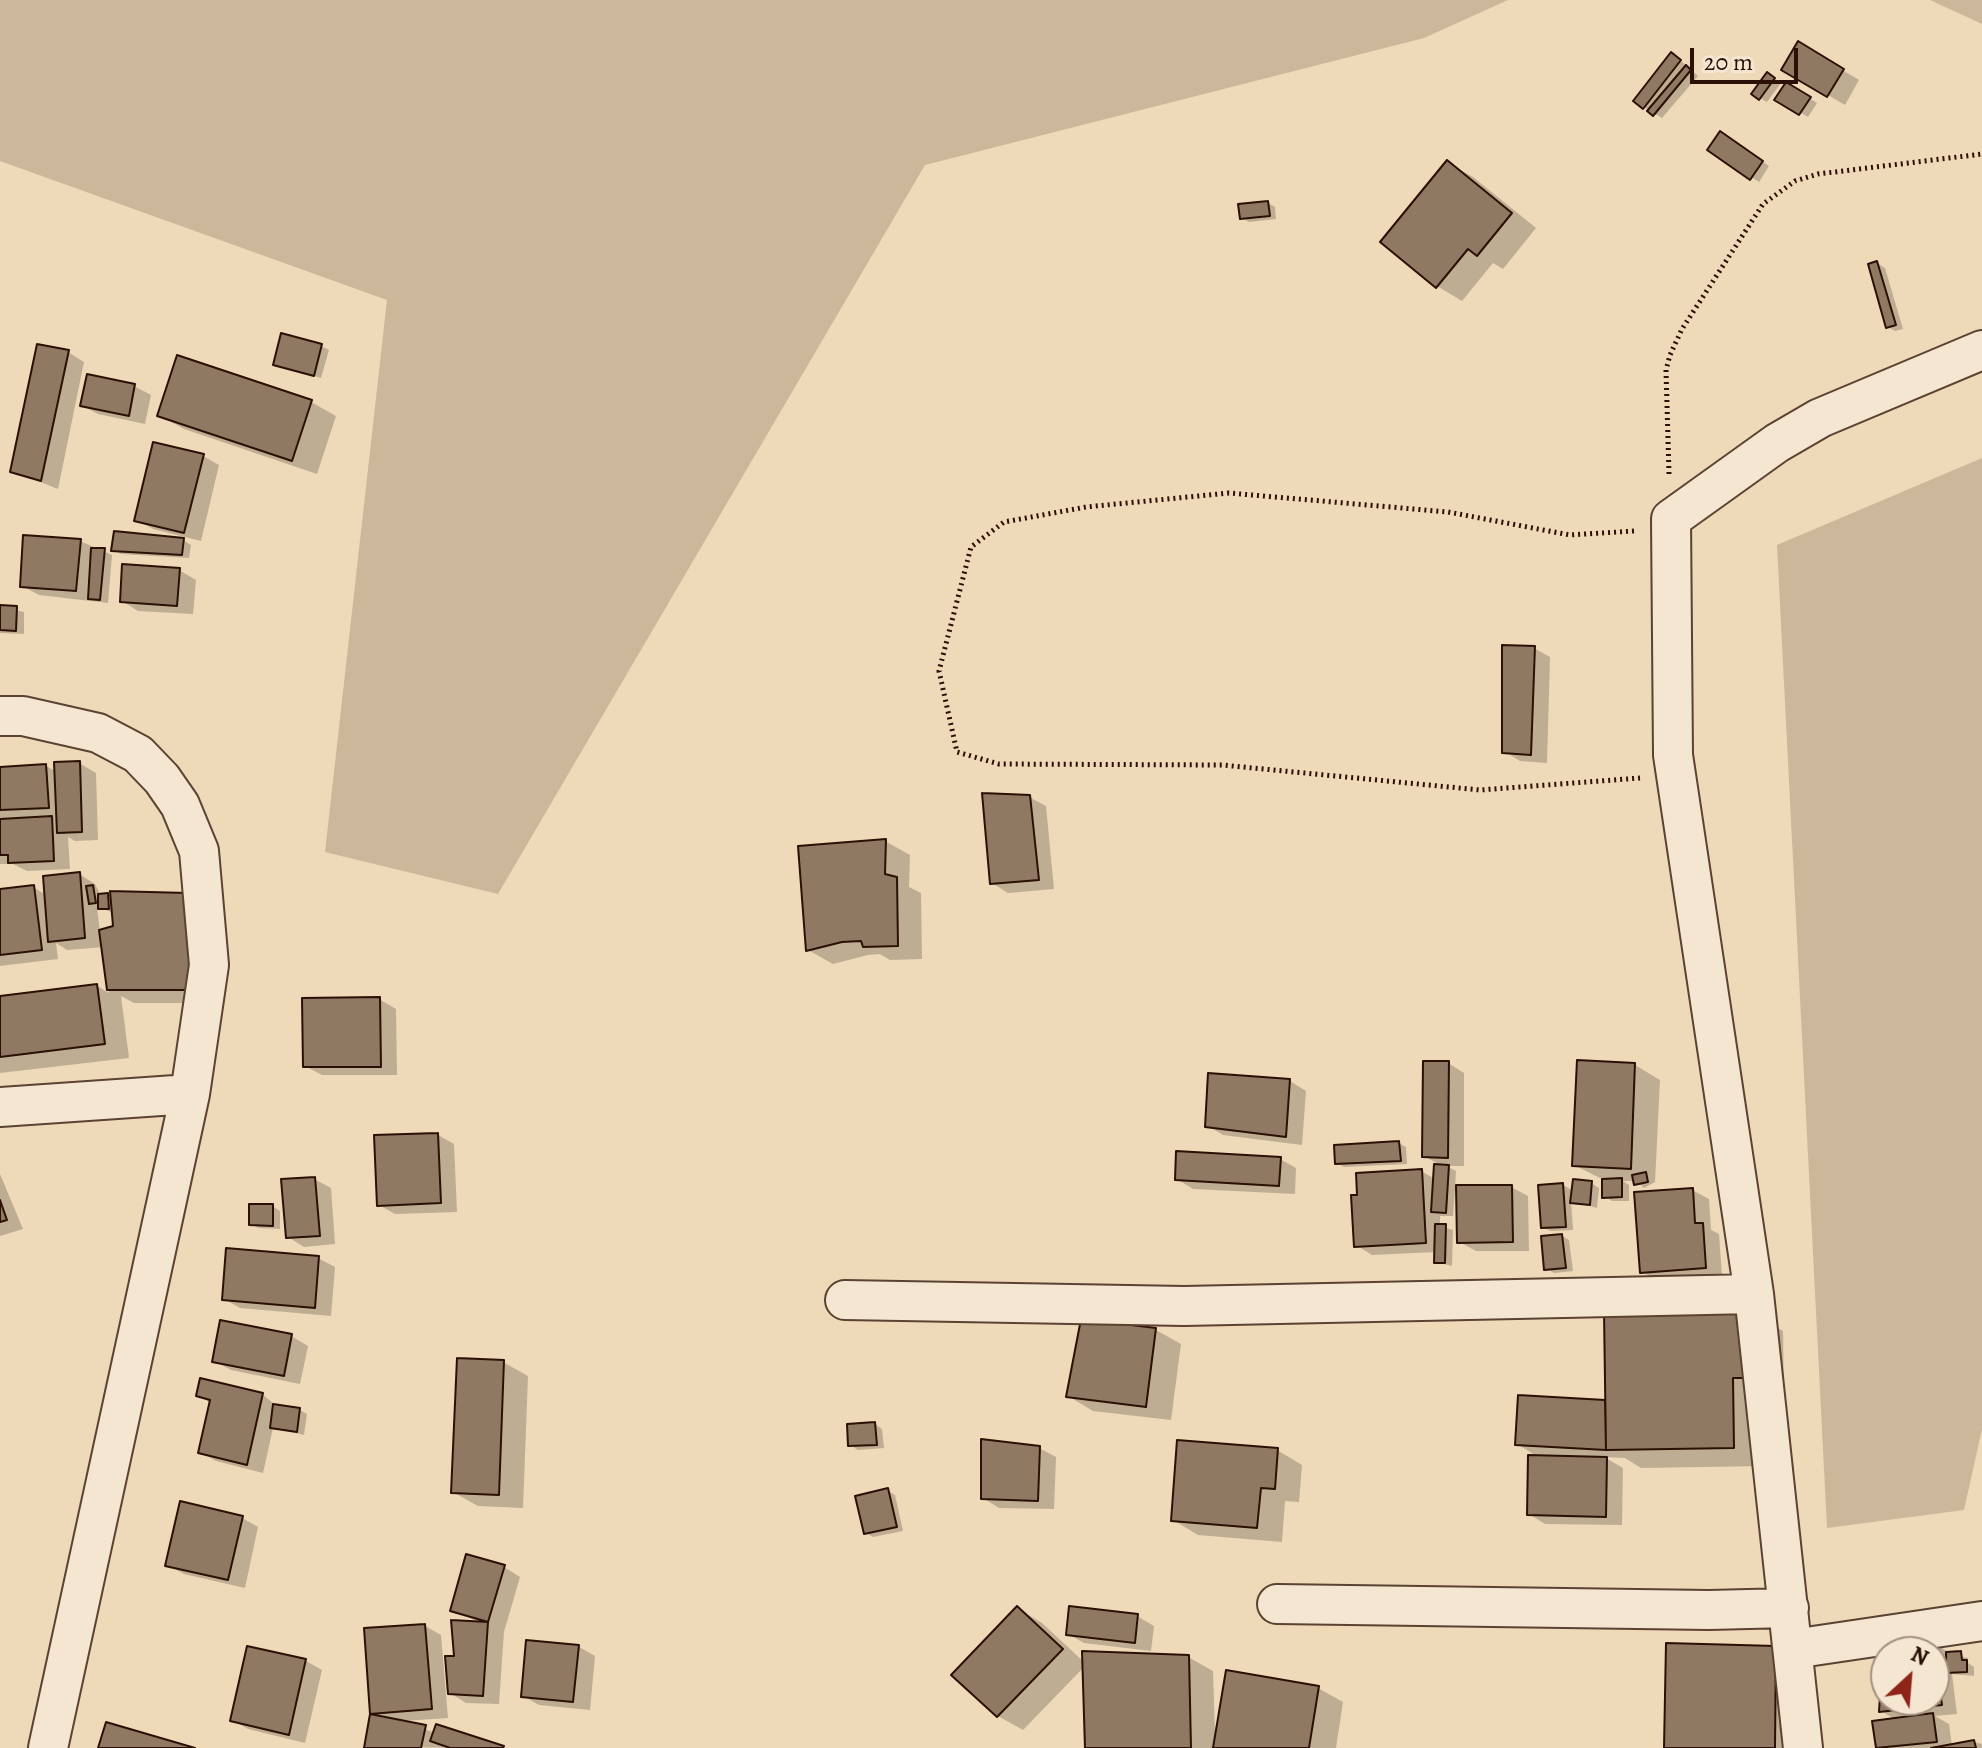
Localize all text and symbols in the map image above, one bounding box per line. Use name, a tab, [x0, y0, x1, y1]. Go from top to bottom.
scale bar	[1694, 32, 1802, 82]
text: 20 m	[1704, 46, 1753, 78]
north arrow	[1870, 1636, 1950, 1716]
text: N	[1906, 1639, 1933, 1673]

